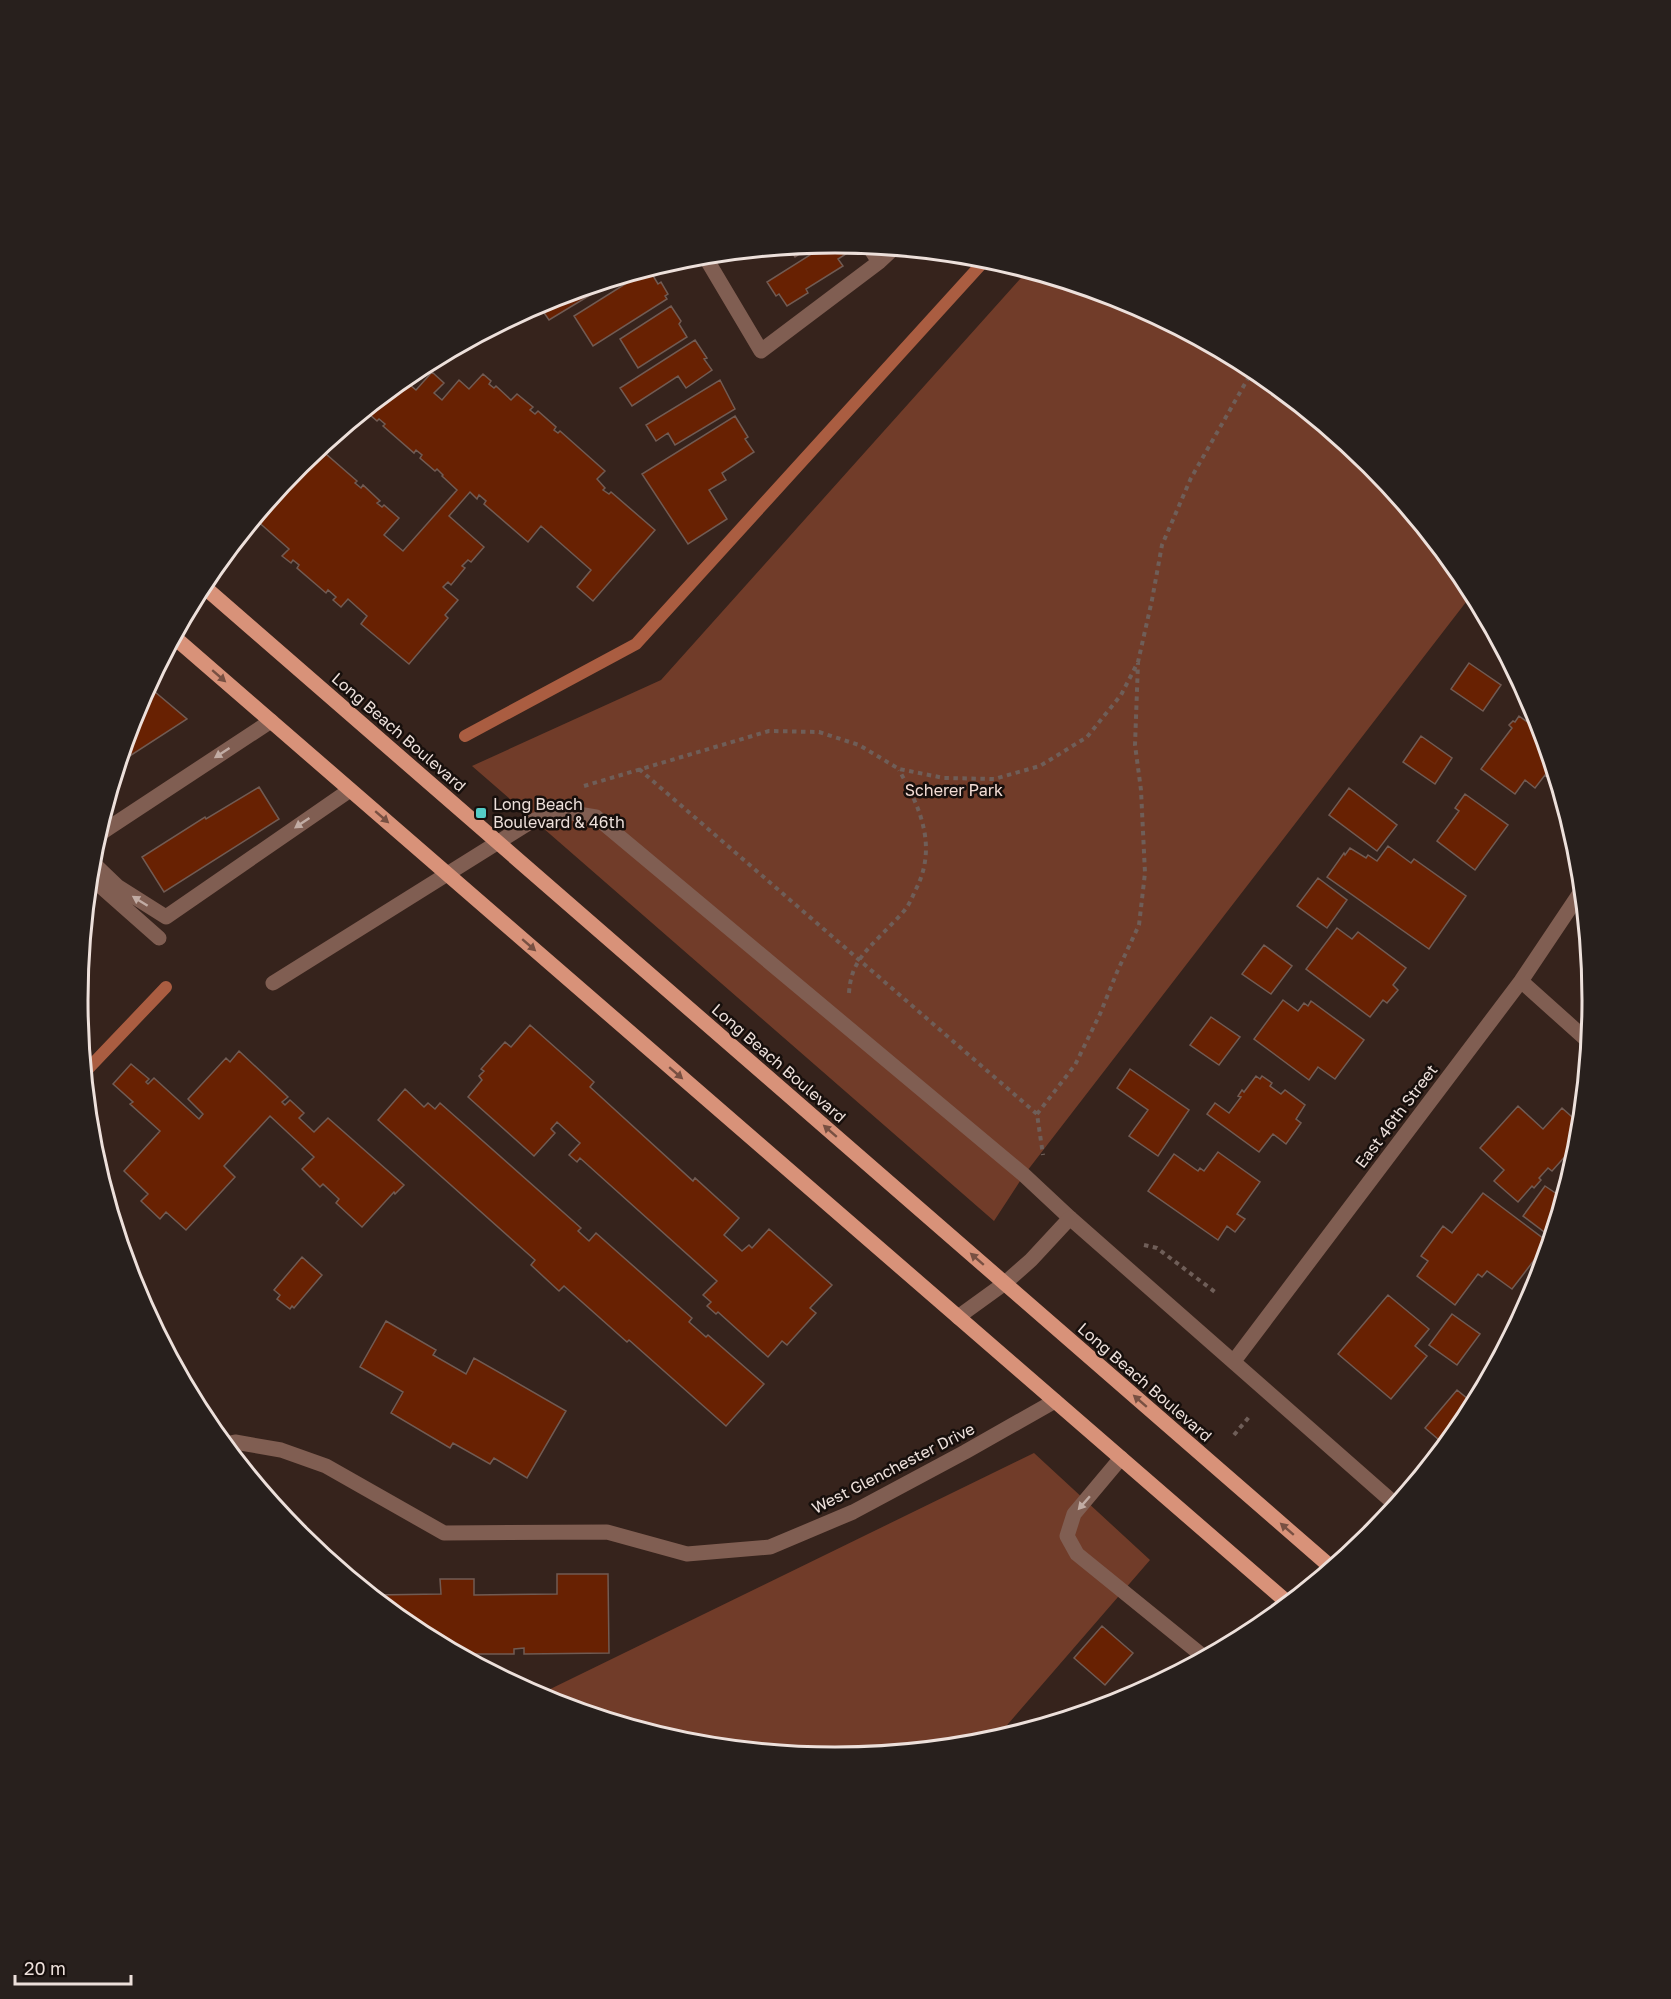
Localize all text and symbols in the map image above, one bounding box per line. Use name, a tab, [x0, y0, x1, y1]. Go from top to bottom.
street label: Long Beach Boulevard	[328, 668, 470, 796]
one-way arrow	[211, 669, 227, 682]
one-way arrow	[214, 747, 230, 758]
park label: Scherer Park	[905, 780, 1003, 800]
place label: Long Beach Boulevard & 46th	[493, 794, 625, 832]
marker: Long Beach Boulevard & 46th	[474, 806, 488, 820]
one-way arrow	[374, 810, 389, 823]
one-way arrow	[294, 817, 310, 828]
one-way arrow	[132, 895, 149, 906]
one-way arrow	[521, 938, 536, 951]
street label: Long Beach Boulevard	[708, 999, 850, 1127]
street label: East 46th Street	[1351, 1060, 1441, 1172]
one-way arrow	[669, 1066, 684, 1079]
one-way arrow	[822, 1125, 838, 1138]
one-way arrow	[970, 1253, 985, 1266]
street label: Long Beach Boulevard	[1074, 1318, 1216, 1446]
one-way arrow	[1133, 1395, 1148, 1408]
street label: West Glenchester Drive	[808, 1418, 978, 1518]
one-way arrow	[1077, 1495, 1090, 1511]
one-way arrow	[1280, 1522, 1295, 1536]
scale bar	[15, 1948, 130, 1986]
text: 20 m	[24, 1957, 66, 1979]

